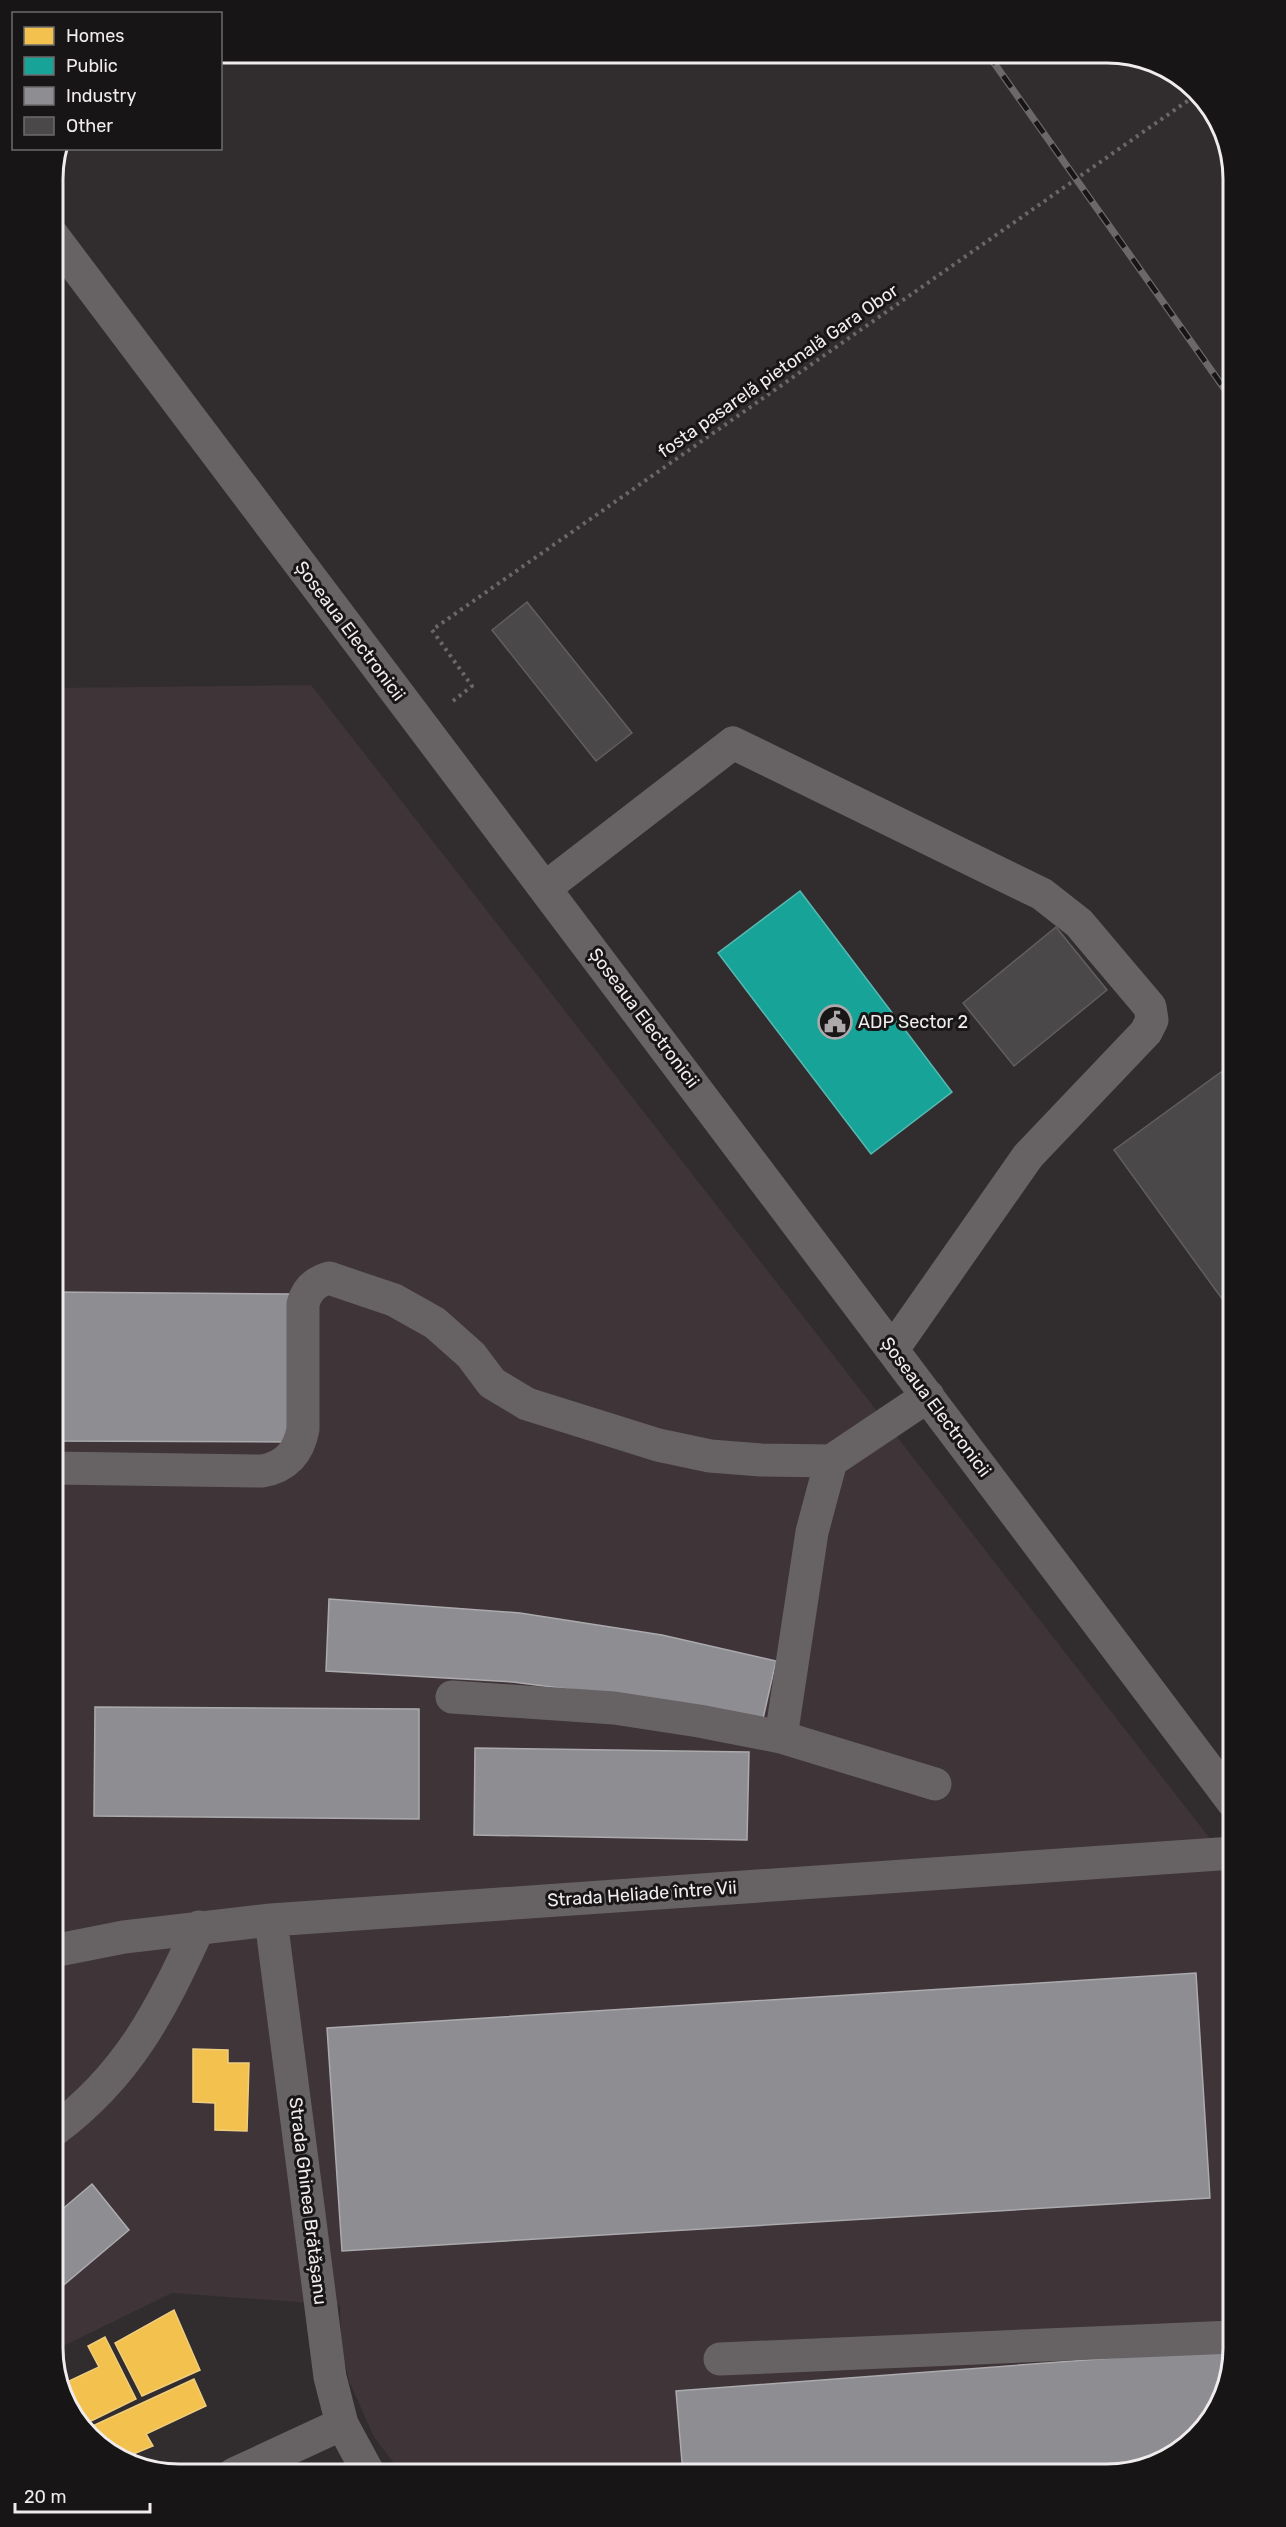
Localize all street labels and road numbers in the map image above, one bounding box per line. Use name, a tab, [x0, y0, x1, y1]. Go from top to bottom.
street label: fosta pasarelă pietonală Gara Obor	[654, 279, 902, 463]
street label: Șoseaua Electronicii	[290, 557, 410, 705]
street label: Șoseaua Electronicii	[584, 944, 704, 1092]
street label: Șoseaua Electronicii	[876, 1333, 996, 1481]
street label: Strada Heliade între Vii	[546, 1876, 738, 1912]
street label: Strada Ghinea Brătășanu	[284, 2096, 332, 2306]

